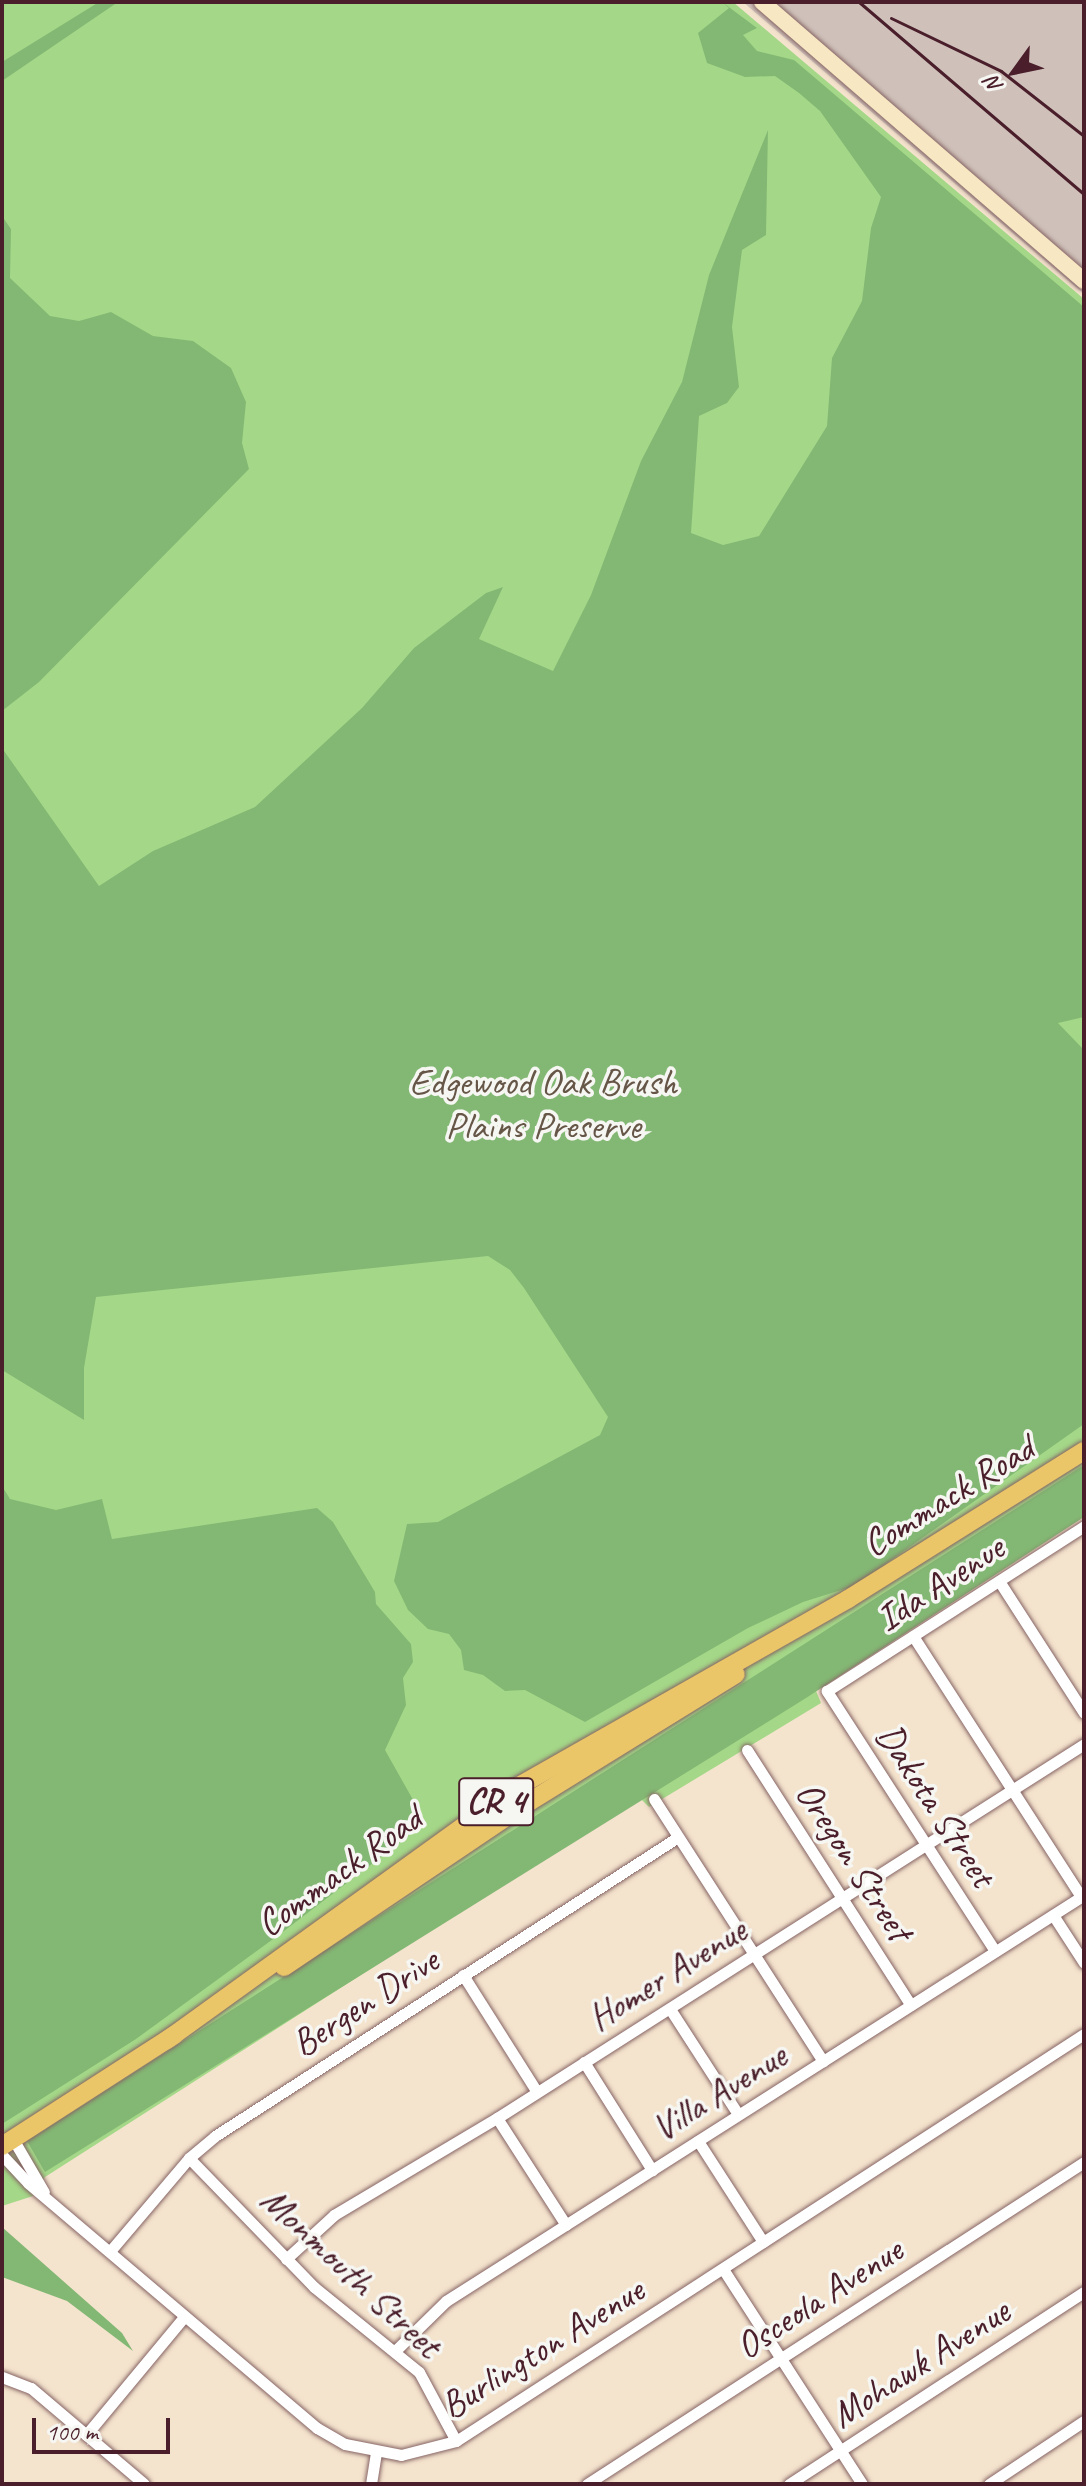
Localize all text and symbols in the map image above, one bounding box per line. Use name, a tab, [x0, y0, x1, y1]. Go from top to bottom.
north arrow	[974, 32, 1054, 112]
text: N	[978, 72, 1009, 98]
park label: Edgewood Oak Brush Plains Preserve	[409, 1059, 677, 1148]
street label: Commack Road	[855, 1426, 1041, 1566]
street label: Ida Avenue	[868, 1525, 1012, 1641]
street label: Dakota Street	[866, 1715, 1006, 1895]
road number: CR 4	[458, 1770, 534, 1834]
street label: Oregon Street	[786, 1773, 922, 1949]
street label: Commack Road	[248, 1796, 430, 1946]
street label: Homer Avenue	[579, 1907, 755, 2041]
street label: Bergen Drive	[283, 1938, 447, 2066]
street label: Villa Avenue	[643, 2033, 795, 2151]
street label: Monmouth Street	[251, 2177, 451, 2367]
street label: Osceola Avenue	[727, 2227, 911, 2369]
street label: Burlington Avenue	[432, 2267, 652, 2429]
street label: Mohawk Avenue	[822, 2288, 1018, 2438]
scale bar	[36, 2402, 174, 2452]
text: 100 m	[46, 2417, 98, 2447]

